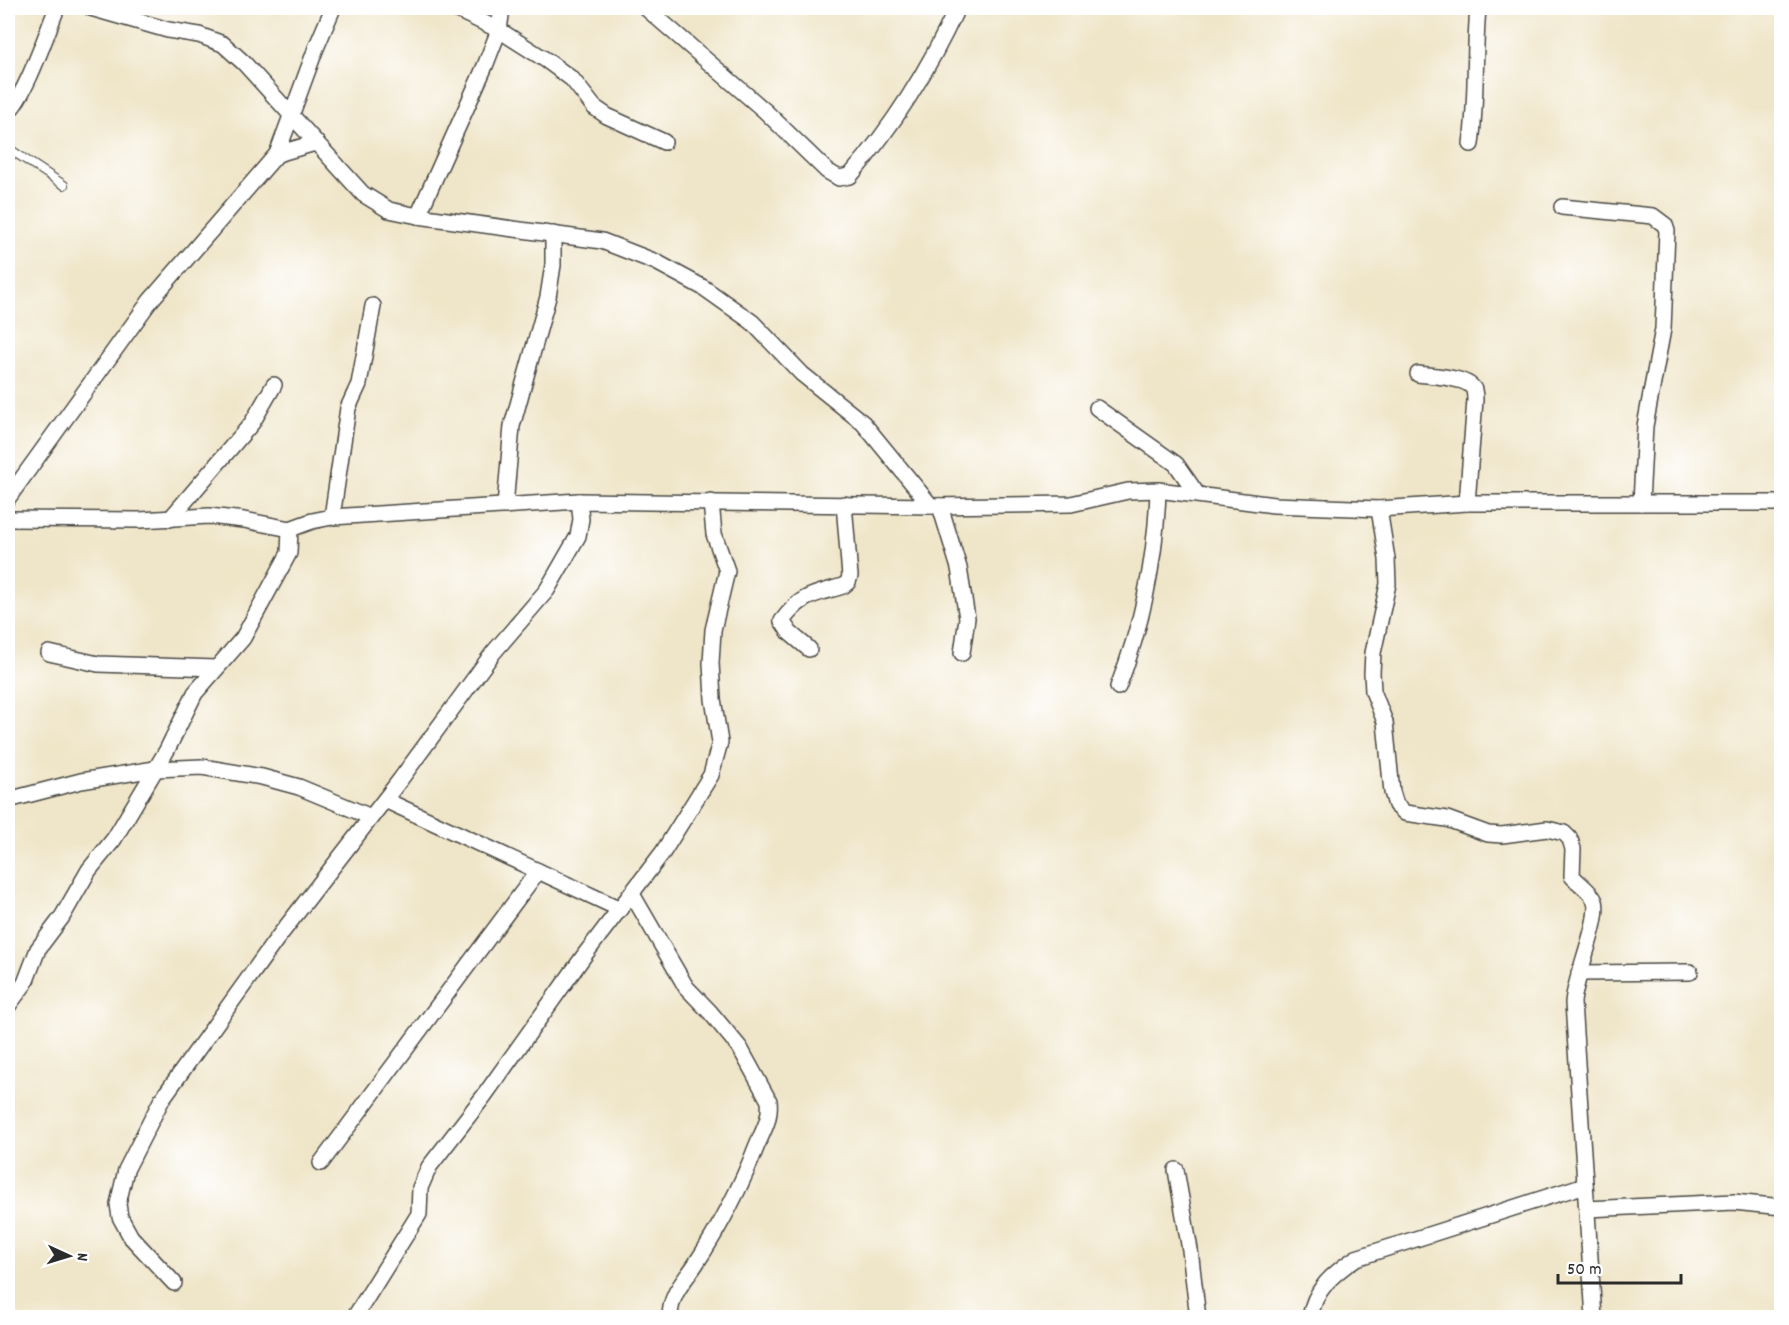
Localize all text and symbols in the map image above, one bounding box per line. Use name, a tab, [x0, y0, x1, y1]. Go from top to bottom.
north arrow	[39, 1226, 99, 1286]
scale bar	[1558, 1247, 1681, 1285]
text: N	[70, 1252, 93, 1262]
text: 50 m	[1567, 1258, 1602, 1283]

